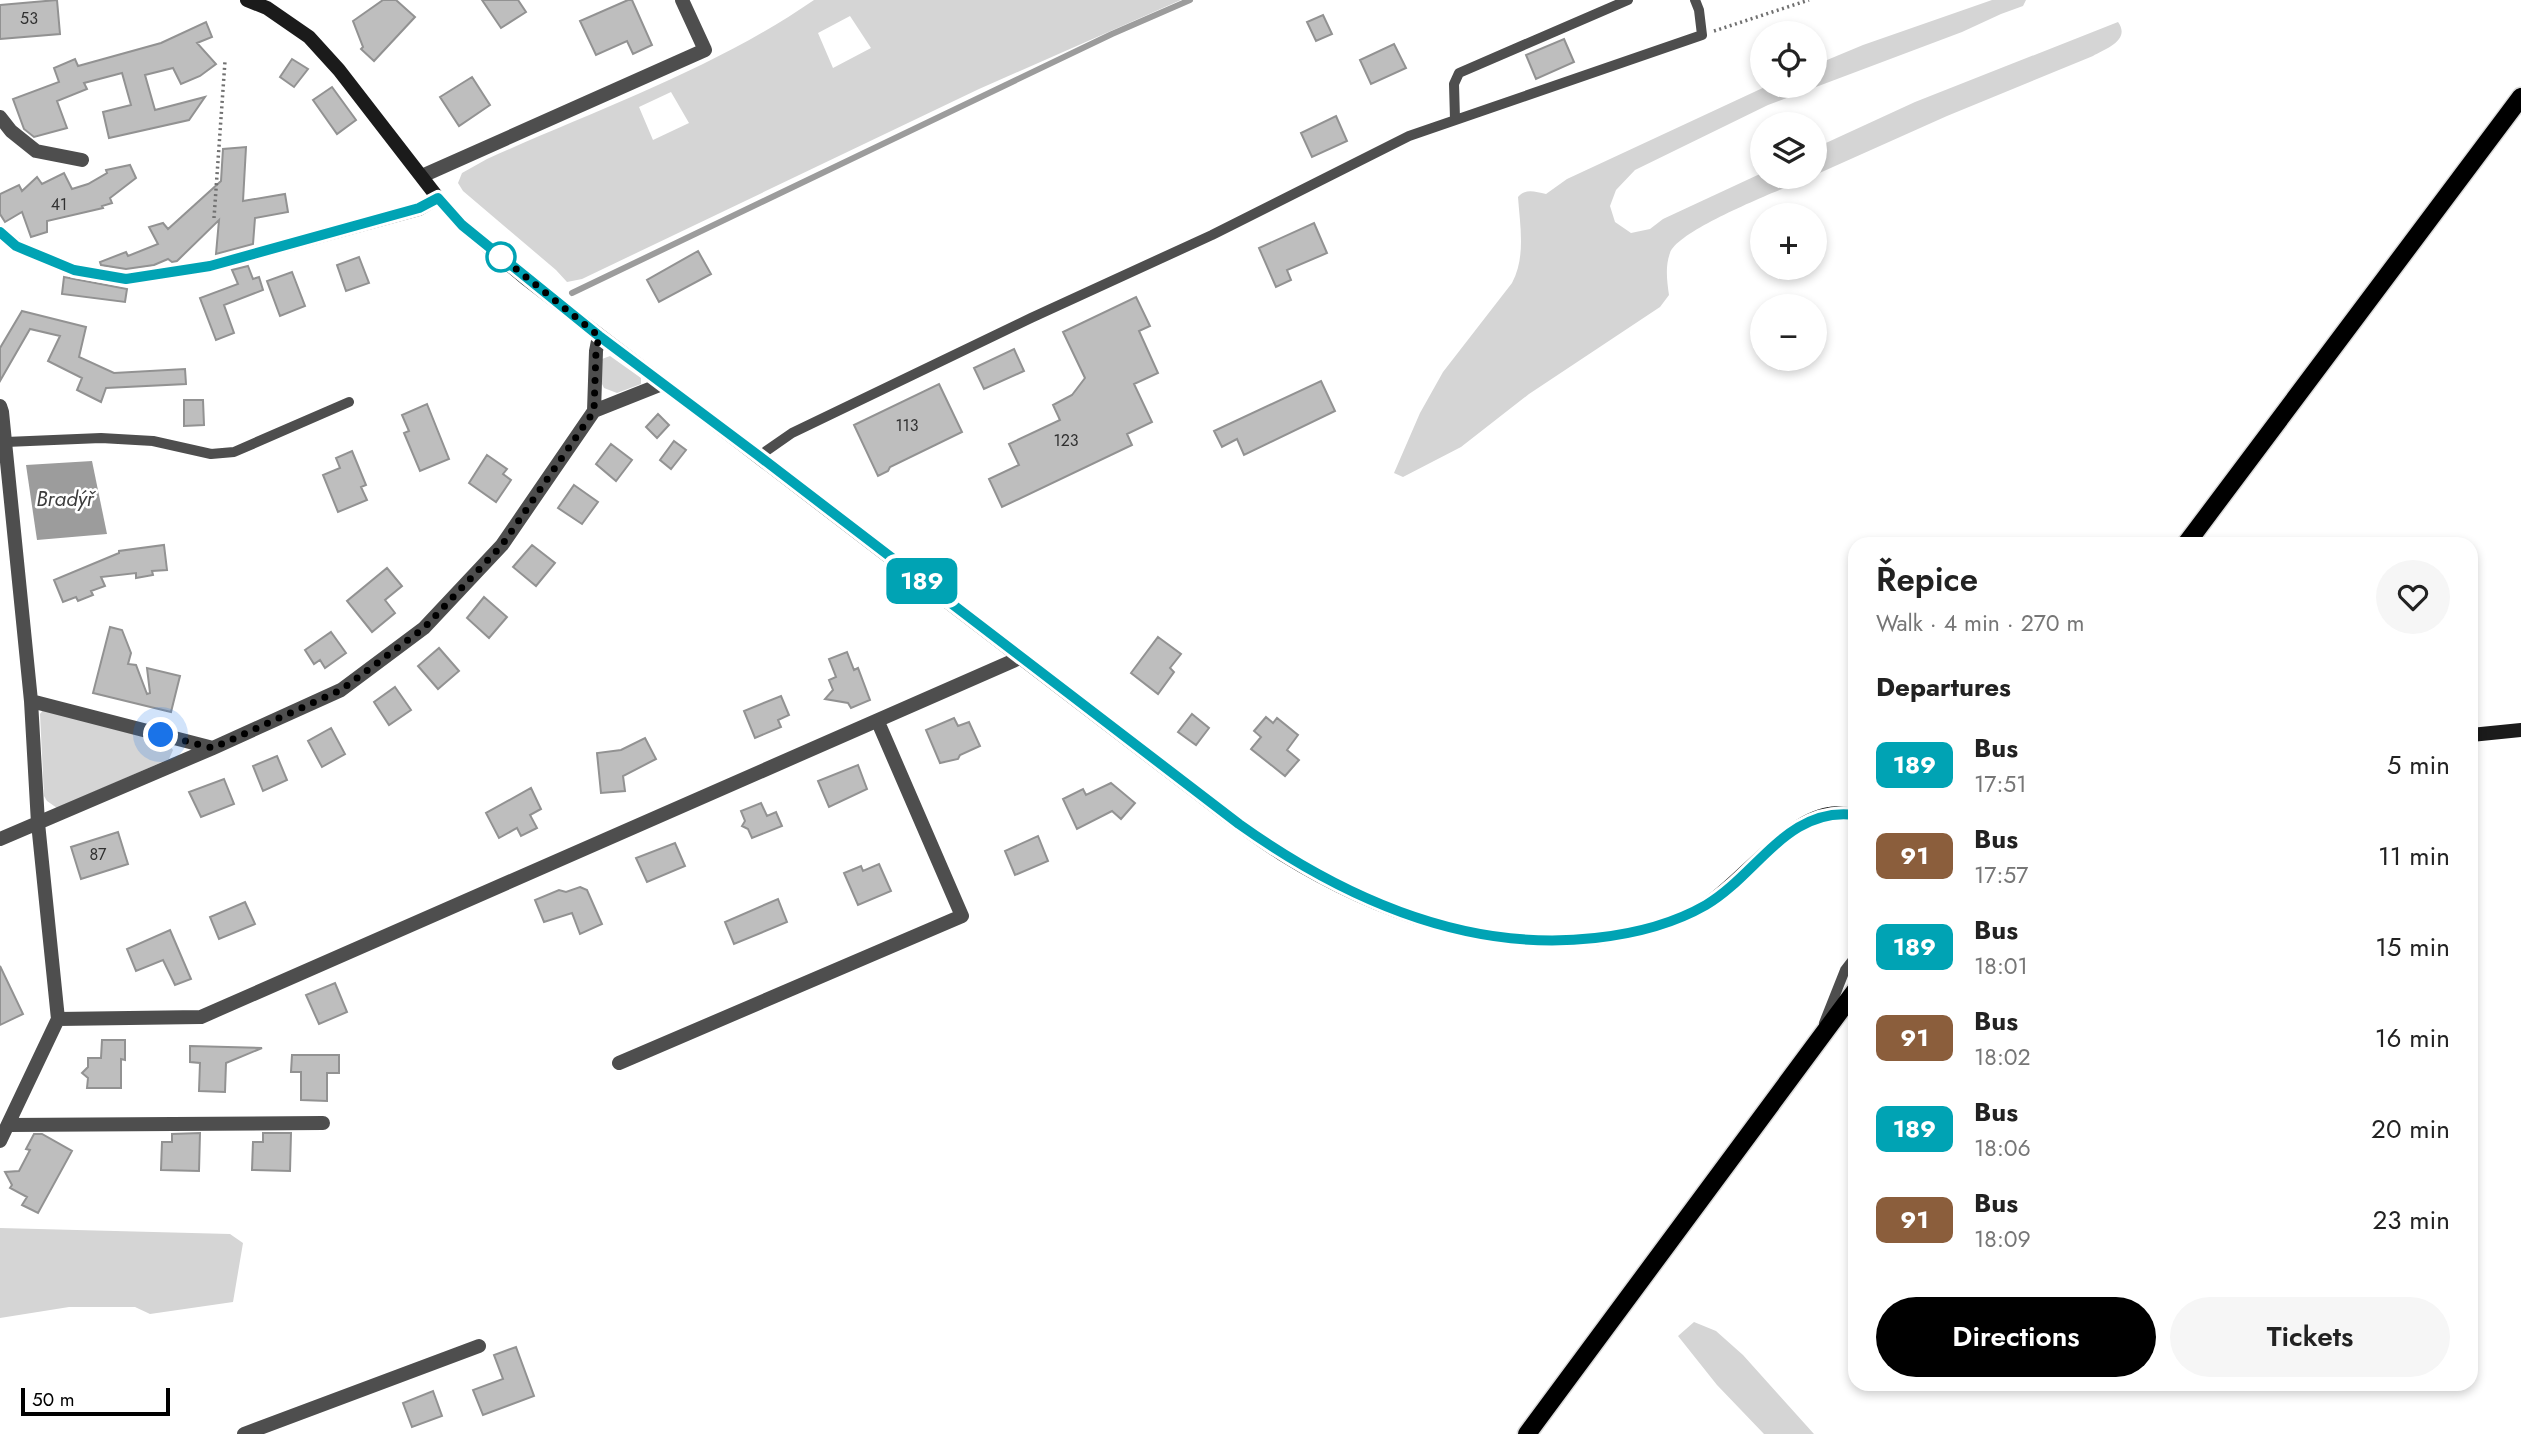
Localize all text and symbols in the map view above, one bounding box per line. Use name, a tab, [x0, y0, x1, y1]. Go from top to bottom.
house number: 53	[20, 7, 38, 30]
map controls	[1750, 21, 1827, 371]
button: locate	[1750, 21, 1827, 98]
button: layers	[1750, 112, 1827, 189]
house number: 41	[51, 193, 67, 216]
button: +	[1750, 203, 1827, 280]
unlabelled marker	[486, 242, 516, 272]
button: −	[1750, 294, 1827, 371]
house number: 113	[895, 414, 919, 437]
house number: 123	[1053, 429, 1079, 452]
water label: Bradýř	[36, 484, 97, 514]
text: Řepice	[1876, 556, 1978, 603]
line badge: 189	[882, 558, 962, 604]
button: heart	[2376, 560, 2450, 634]
text: 189	[900, 563, 944, 598]
text: Walk · 4 min · 270 m	[1876, 606, 2084, 640]
text: Departures	[1876, 668, 2011, 706]
your location	[143, 717, 178, 752]
text: Bus	[1974, 729, 2018, 767]
text: 5 min	[2387, 746, 2450, 784]
text: 189	[1893, 747, 1936, 782]
text: 17:51	[1974, 767, 2027, 801]
text: Bus	[1974, 820, 2018, 858]
text: 11 min	[2378, 837, 2450, 875]
text: 91	[1900, 838, 1929, 873]
house number: 87	[90, 843, 107, 866]
text: 17:57	[1974, 858, 2028, 892]
text: Bus	[1974, 911, 2018, 949]
text: 15 min	[2375, 928, 2450, 966]
text: 189	[1893, 929, 1936, 964]
text: 18:01	[1974, 949, 2028, 983]
text: Bus	[1974, 1002, 2018, 1040]
text: 16 min	[2375, 1019, 2450, 1057]
text: 91	[1900, 1020, 1929, 1055]
text: 18:02	[1974, 1040, 2031, 1074]
text: Bus	[1974, 1093, 2018, 1131]
text: 20 min	[2371, 1110, 2450, 1148]
text: 189	[1893, 1111, 1936, 1146]
text: 18:06	[1974, 1131, 2031, 1165]
text: Bus	[1974, 1184, 2018, 1222]
text: 23 min	[2373, 1201, 2450, 1239]
text: 91	[1900, 1202, 1929, 1237]
text: 18:09	[1974, 1222, 2031, 1256]
button: Directions	[1876, 1297, 2156, 1377]
button: Tickets	[2170, 1297, 2450, 1377]
scale bar	[21, 1385, 170, 1417]
text: 50 m	[32, 1386, 75, 1413]

